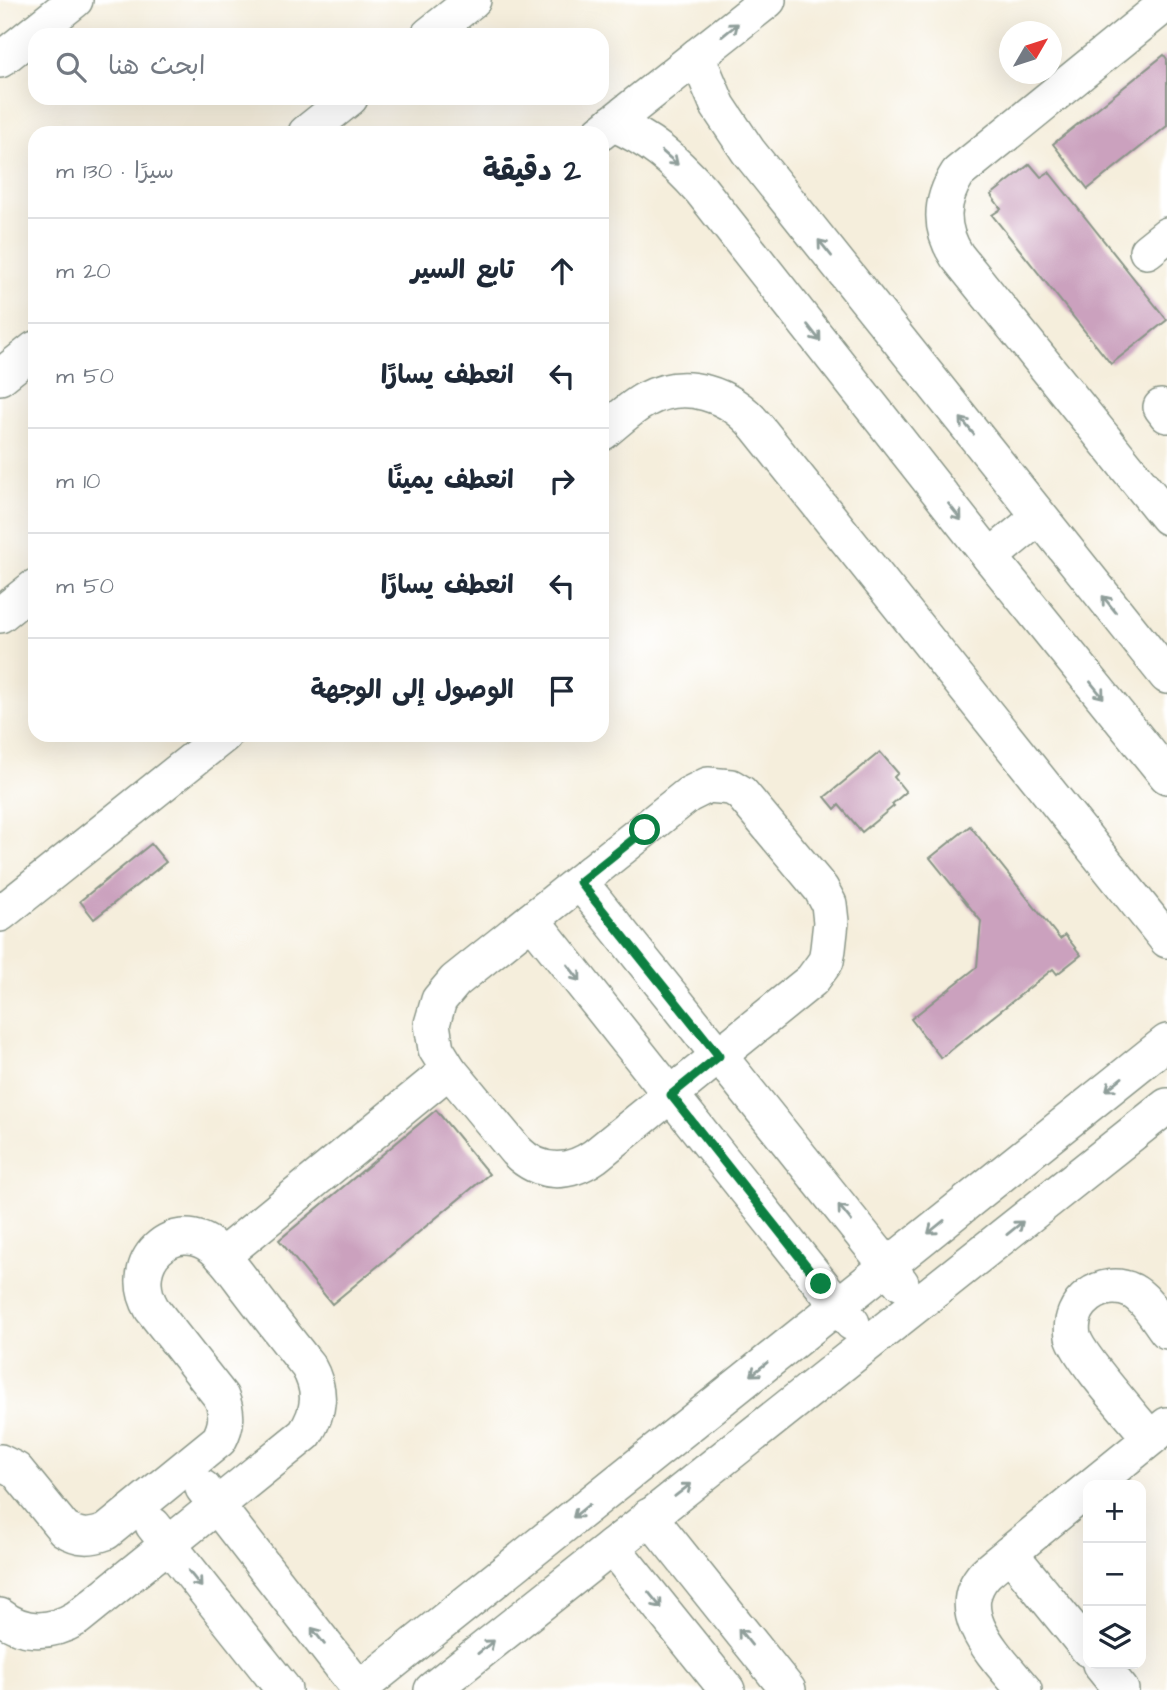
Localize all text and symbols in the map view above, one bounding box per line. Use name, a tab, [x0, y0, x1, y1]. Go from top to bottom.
north arrow	[999, 21, 1062, 84]
one-way arrow	[721, 22, 739, 38]
search box	[28, 28, 609, 105]
icon: search	[52, 48, 90, 86]
text: ابحث هنا	[108, 48, 205, 84]
one-way arrow	[661, 149, 679, 165]
text: 2 دقيقة	[483, 150, 581, 192]
text: سيرًا · 130 m	[56, 155, 174, 187]
one-way arrow	[818, 239, 833, 258]
text: تابع السير	[411, 252, 514, 288]
icon: ahead	[543, 252, 581, 290]
text: 20 m	[56, 255, 111, 287]
one-way arrow	[807, 324, 822, 342]
text: انعطف يسارًا	[381, 357, 514, 393]
icon: left	[543, 357, 581, 395]
text: 50 m	[56, 360, 114, 392]
one-way arrow	[959, 417, 974, 436]
text: انعطف يمينًا	[387, 462, 514, 498]
icon: right	[543, 462, 581, 500]
text: 10 m	[56, 465, 101, 497]
one-way arrow	[947, 503, 963, 521]
text: انعطف يسارًا	[381, 567, 514, 603]
icon: left	[543, 567, 581, 605]
text: 50 m	[56, 570, 114, 602]
one-way arrow	[1101, 595, 1117, 613]
text: الوصول إلى الوجهة	[310, 672, 514, 708]
icon: arrive	[543, 672, 581, 710]
one-way arrow	[1090, 680, 1105, 698]
route start	[629, 814, 660, 845]
one-way arrow	[567, 964, 582, 982]
one-way arrow	[1105, 1077, 1123, 1092]
one-way arrow	[838, 1205, 853, 1223]
one-way arrow	[928, 1219, 946, 1234]
one-way arrow	[1005, 1220, 1024, 1235]
route end	[805, 1268, 836, 1299]
one-way arrow	[750, 1361, 768, 1376]
map controls	[1083, 1480, 1146, 1669]
button: +	[1083, 1480, 1146, 1543]
one-way arrow	[673, 1483, 691, 1498]
one-way arrow	[573, 1503, 591, 1519]
button: −	[1083, 1543, 1146, 1606]
one-way arrow	[188, 1569, 203, 1587]
one-way arrow	[647, 1591, 662, 1609]
button: layers	[1083, 1606, 1146, 1669]
one-way arrow	[311, 1627, 326, 1646]
one-way arrow	[738, 1628, 753, 1646]
one-way arrow	[476, 1640, 494, 1655]

